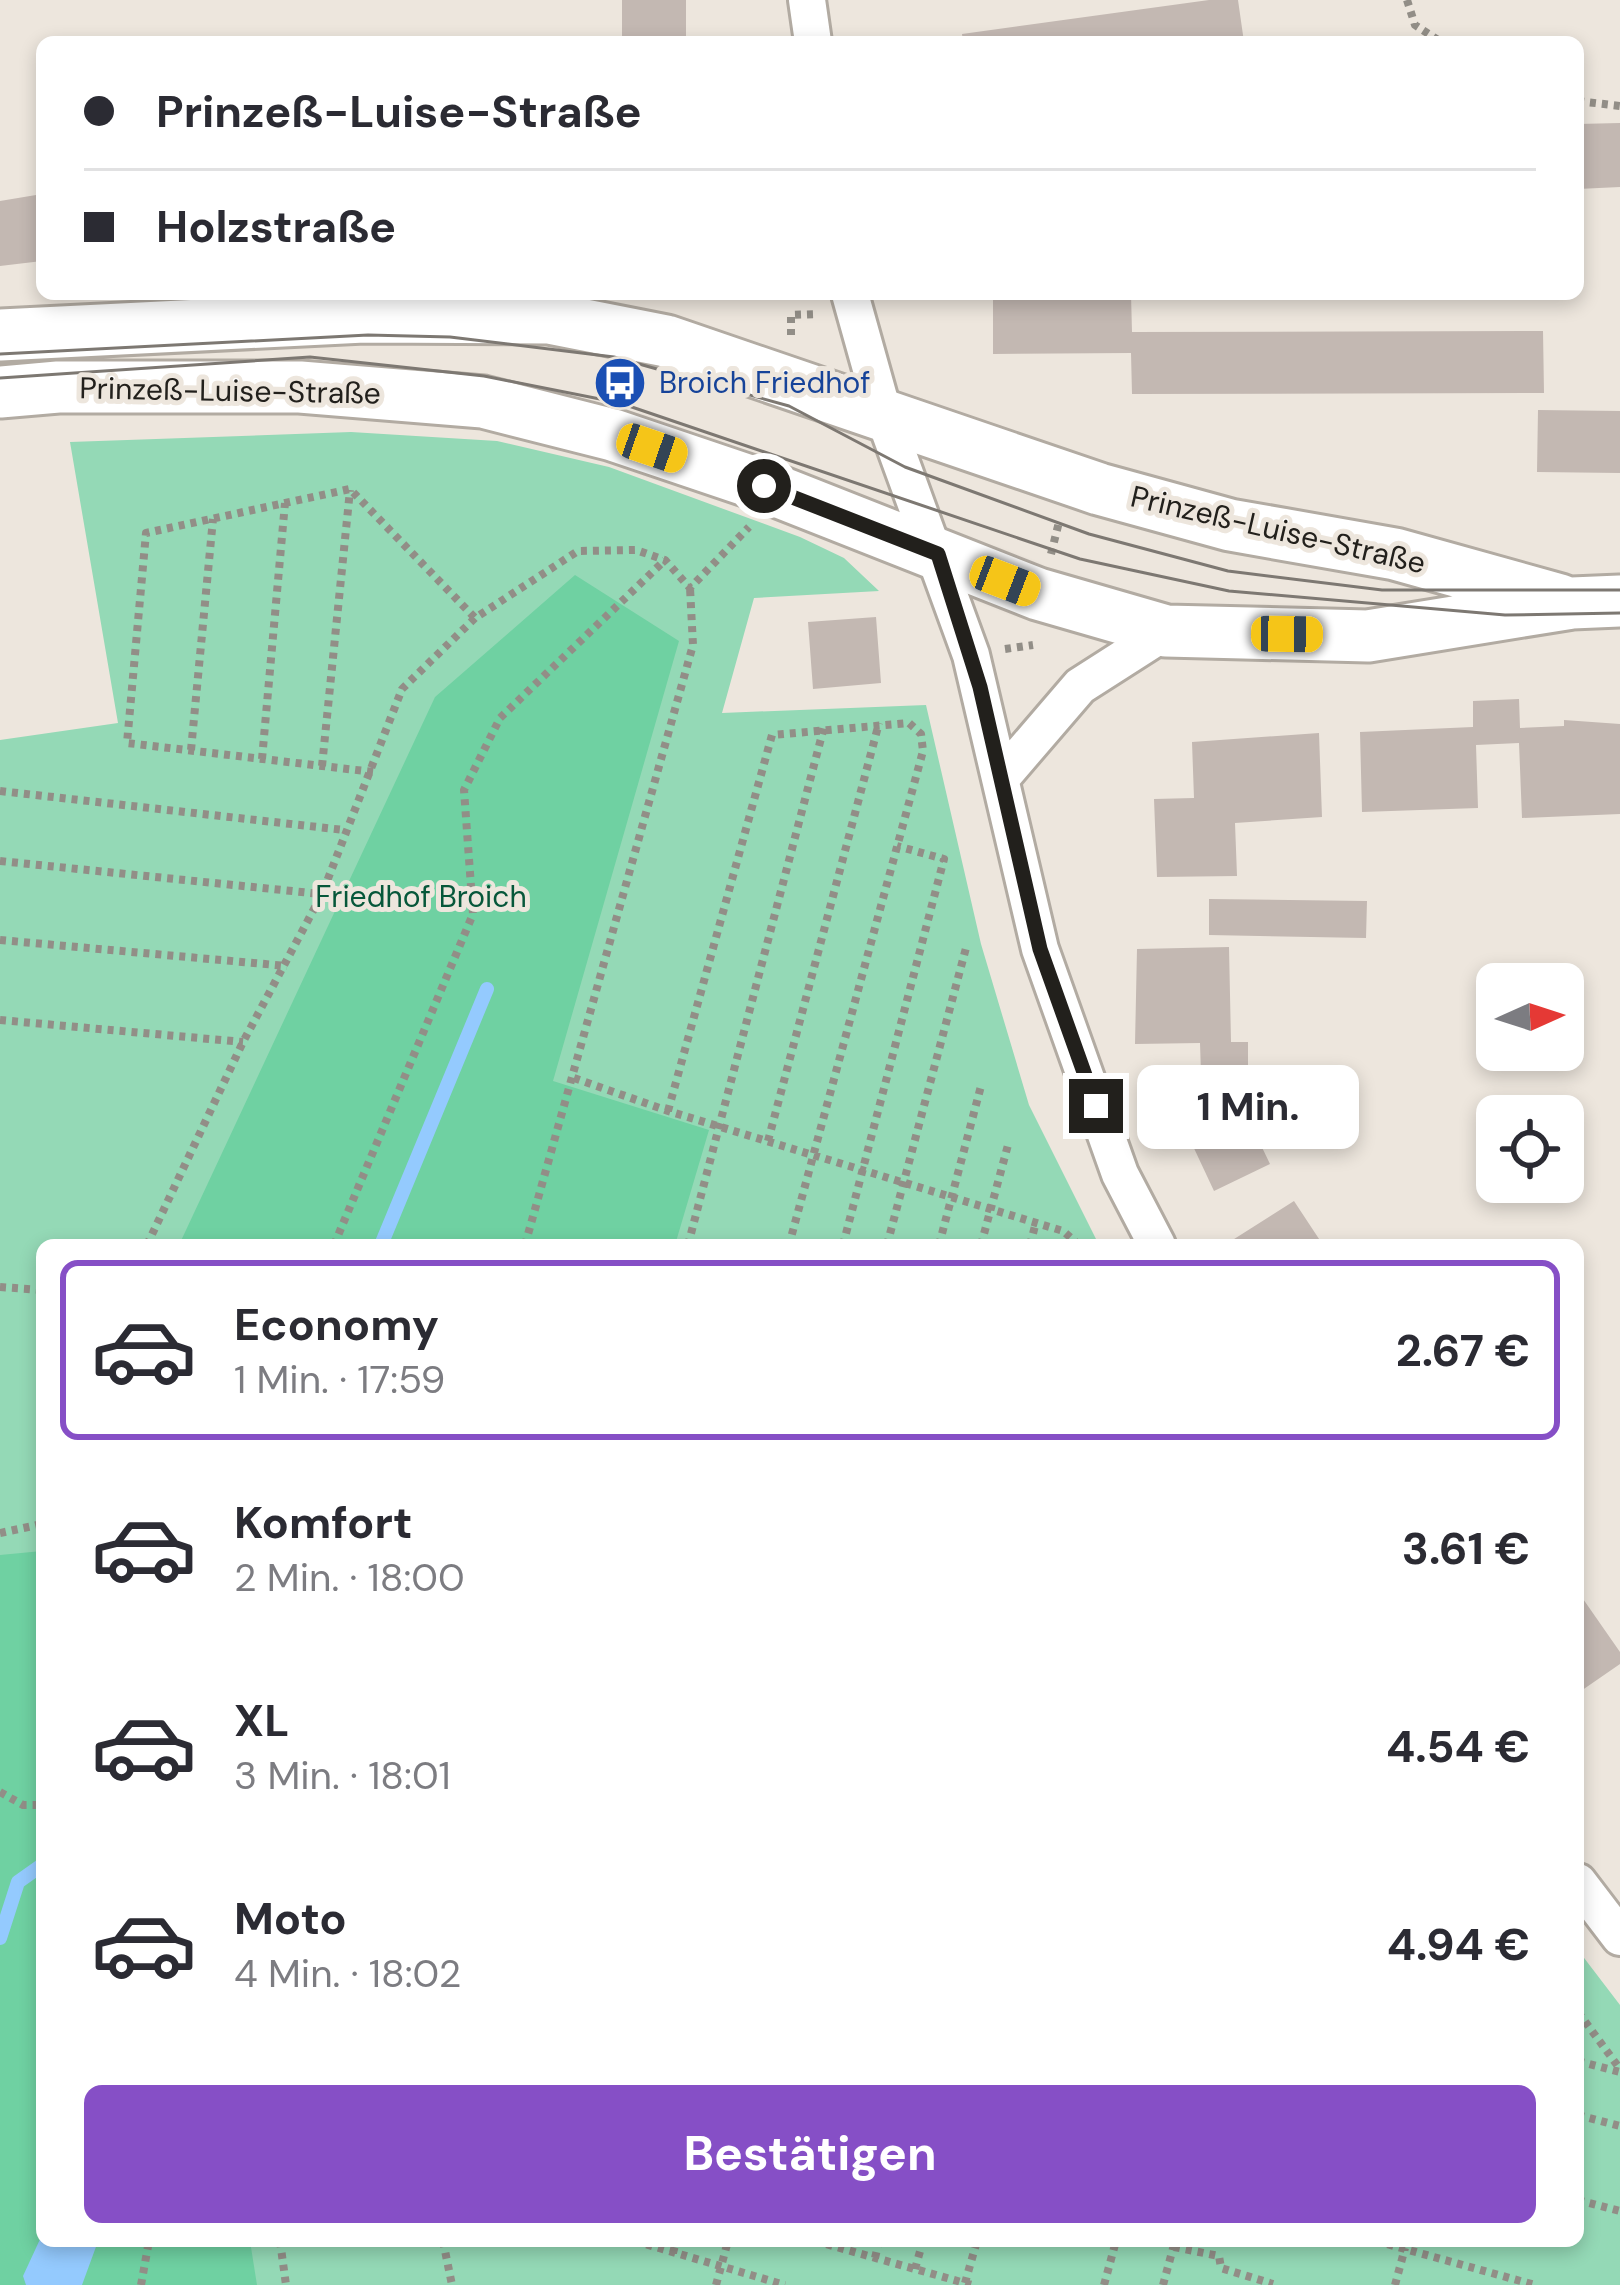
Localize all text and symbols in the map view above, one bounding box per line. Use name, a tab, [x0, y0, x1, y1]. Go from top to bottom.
text: Prinzeß-Luise-Straße	[156, 82, 642, 141]
text: Holzstraße	[156, 197, 396, 256]
bus stop icon: Broich Friedhof	[592, 355, 648, 411]
place label: Broich Friedhof	[659, 363, 870, 402]
street label: Prinzeß-Luise-Straße	[79, 368, 381, 413]
car	[612, 419, 692, 477]
route start	[737, 459, 791, 513]
street label: Prinzeß-Luise-Straße	[1127, 477, 1429, 582]
car	[965, 551, 1045, 611]
car	[1251, 615, 1323, 653]
park label: Friedhof Broich	[315, 877, 527, 916]
north arrow	[1476, 963, 1584, 1071]
map controls	[1476, 963, 1584, 1203]
callout: 1 Min.	[1138, 1064, 1360, 1148]
route end	[1069, 1079, 1123, 1133]
text: 1 Min.	[1197, 1081, 1299, 1132]
button: locate	[1476, 1095, 1584, 1203]
text: Economy	[234, 1295, 439, 1354]
icon: car	[90, 1296, 198, 1404]
text: 2.67 €	[1396, 1321, 1530, 1380]
text: 1 Min. · 17:59	[234, 1354, 445, 1405]
text: Komfort	[234, 1493, 412, 1552]
icon: car	[90, 1494, 198, 1602]
text: 3.61 €	[1402, 1519, 1530, 1578]
text: 2 Min. · 18:00	[234, 1552, 465, 1603]
text: XL	[234, 1691, 289, 1750]
icon: car	[90, 1692, 198, 1800]
text: 4.54 €	[1386, 1717, 1530, 1776]
text: 3 Min. · 18:01	[234, 1750, 451, 1801]
text: Moto	[234, 1889, 347, 1948]
icon: car	[90, 1890, 198, 1998]
text: 4.94 €	[1387, 1915, 1530, 1974]
text: 4 Min. · 18:02	[234, 1948, 461, 1999]
button: Bestätigen	[84, 2085, 1536, 2223]

